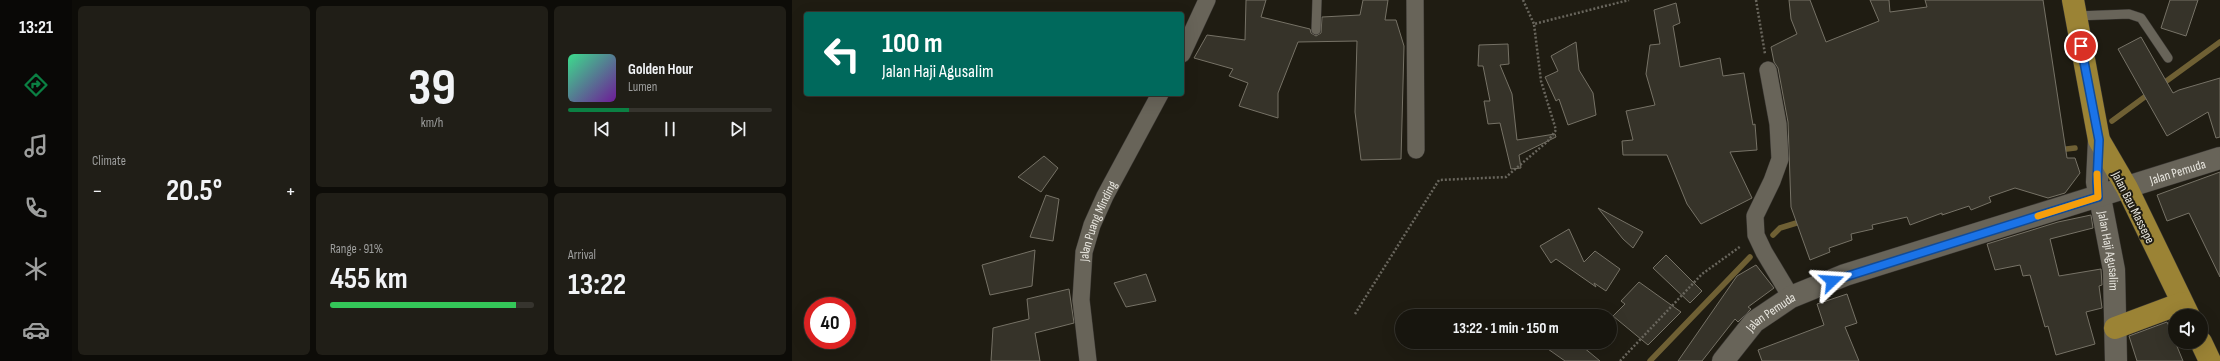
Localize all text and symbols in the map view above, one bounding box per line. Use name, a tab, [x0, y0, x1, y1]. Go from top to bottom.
text: 13:21	[19, 17, 53, 38]
text: 100 m	[882, 27, 943, 60]
icon: left	[816, 28, 868, 80]
pin	[2064, 29, 2098, 63]
icon: arrive	[2070, 35, 2092, 57]
text: 39	[408, 57, 456, 120]
text: Golden Hour	[628, 60, 693, 79]
text: Jalan Haji Agusalim	[882, 61, 994, 82]
icon: directions	[22, 71, 50, 99]
text: Lumen	[628, 79, 657, 95]
text: km/h	[421, 115, 443, 131]
icon: previous	[591, 118, 613, 140]
icon: pause	[659, 118, 681, 140]
icon: next	[727, 118, 749, 140]
icon: music	[22, 132, 50, 160]
text: Climate	[92, 153, 126, 169]
street label: Jalan Pemuda	[2147, 156, 2208, 189]
street label: Jalan Bau Massepe	[2108, 168, 2158, 246]
text: 20.5°	[166, 173, 222, 209]
text: −	[92, 178, 103, 205]
text: +	[285, 178, 296, 205]
street label: Jalan Puang Minding	[1076, 178, 1121, 263]
icon: phone	[22, 194, 50, 222]
street label: Jalan Haji Agusalim	[2094, 209, 2121, 291]
text: Range · 91%	[330, 241, 383, 257]
text: Arrival	[568, 247, 596, 263]
icon: climate	[22, 255, 50, 283]
position arrow	[1811, 260, 1853, 302]
text: 455 km	[330, 261, 408, 297]
text: 13:22	[568, 267, 626, 303]
street label: Jalan Pemuda	[1742, 289, 1798, 336]
speed limit sign: 40	[804, 297, 856, 349]
map controls	[2168, 309, 2208, 349]
button: sound	[2168, 309, 2208, 349]
icon: car	[22, 316, 50, 344]
text: 13:22 · 1 min · 150 m	[1453, 319, 1559, 338]

